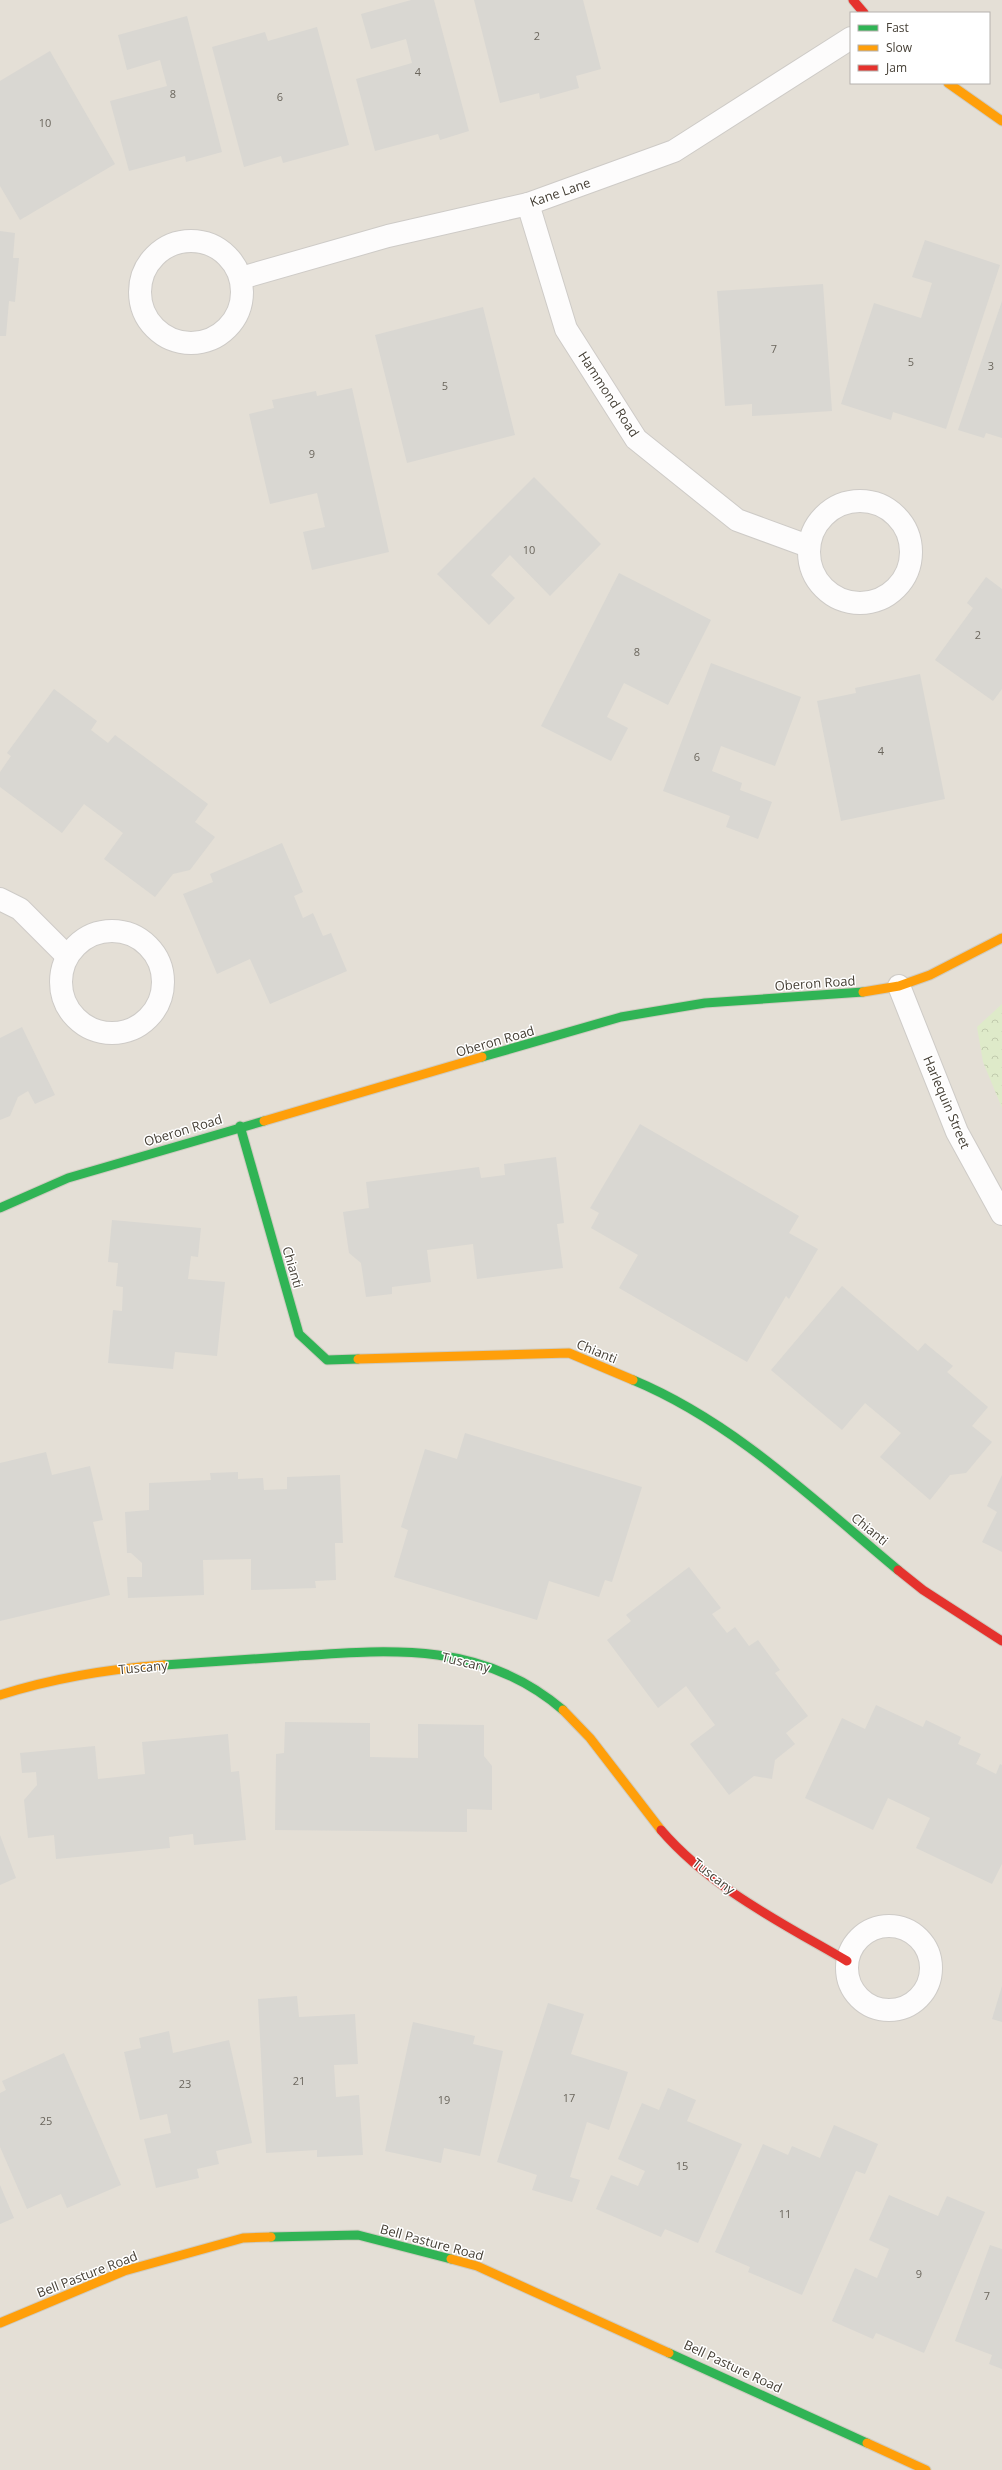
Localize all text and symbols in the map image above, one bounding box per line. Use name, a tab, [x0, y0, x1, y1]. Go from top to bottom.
legend	[850, 12, 990, 84]
text: Fast	[886, 19, 909, 36]
house number: 2	[534, 28, 540, 43]
text: Slow	[886, 39, 913, 56]
text: Jam	[885, 59, 907, 76]
house number: 4	[415, 64, 422, 79]
house number: 8	[170, 86, 176, 101]
house number: 6	[277, 89, 283, 104]
house number: 10	[39, 115, 51, 130]
street label: Kane Lane	[527, 173, 593, 211]
house number: 7	[771, 341, 777, 356]
street label: Hammond Road	[574, 348, 644, 440]
house number: 5	[908, 354, 914, 369]
house number: 3	[988, 358, 994, 373]
house number: 5	[442, 378, 448, 393]
house number: 9	[309, 446, 315, 461]
house number: 10	[523, 542, 535, 557]
house number: 2	[975, 627, 981, 642]
house number: 8	[634, 644, 640, 659]
house number: 4	[878, 743, 885, 758]
house number: 6	[694, 749, 700, 764]
street label: Oberon Road	[774, 971, 856, 995]
street label: Oberon Road	[454, 1021, 536, 1061]
street label: Harlequin Street	[919, 1053, 975, 1152]
street label: Oberon Road	[142, 1110, 224, 1150]
street label: Chianti	[278, 1244, 308, 1290]
street label: Chianti	[574, 1335, 620, 1367]
street label: Chianti	[848, 1509, 892, 1549]
street label: Tuscany	[440, 1648, 492, 1676]
street label: Tuscany	[118, 1656, 169, 1678]
street label: Tuscany	[689, 1854, 739, 1899]
house number: 21	[293, 2073, 305, 2088]
house number: 23	[179, 2076, 191, 2091]
house number: 17	[563, 2090, 575, 2105]
house number: 19	[438, 2092, 450, 2107]
house number: 25	[40, 2113, 52, 2128]
house number: 15	[676, 2158, 688, 2173]
house number: 11	[779, 2206, 791, 2221]
street label: Bell Pasture Road	[378, 2220, 486, 2264]
street label: Bell Pasture Road	[34, 2247, 140, 2301]
house number: 9	[916, 2266, 922, 2281]
house number: 7	[984, 2288, 990, 2303]
street label: Bell Pasture Road	[681, 2335, 785, 2397]

